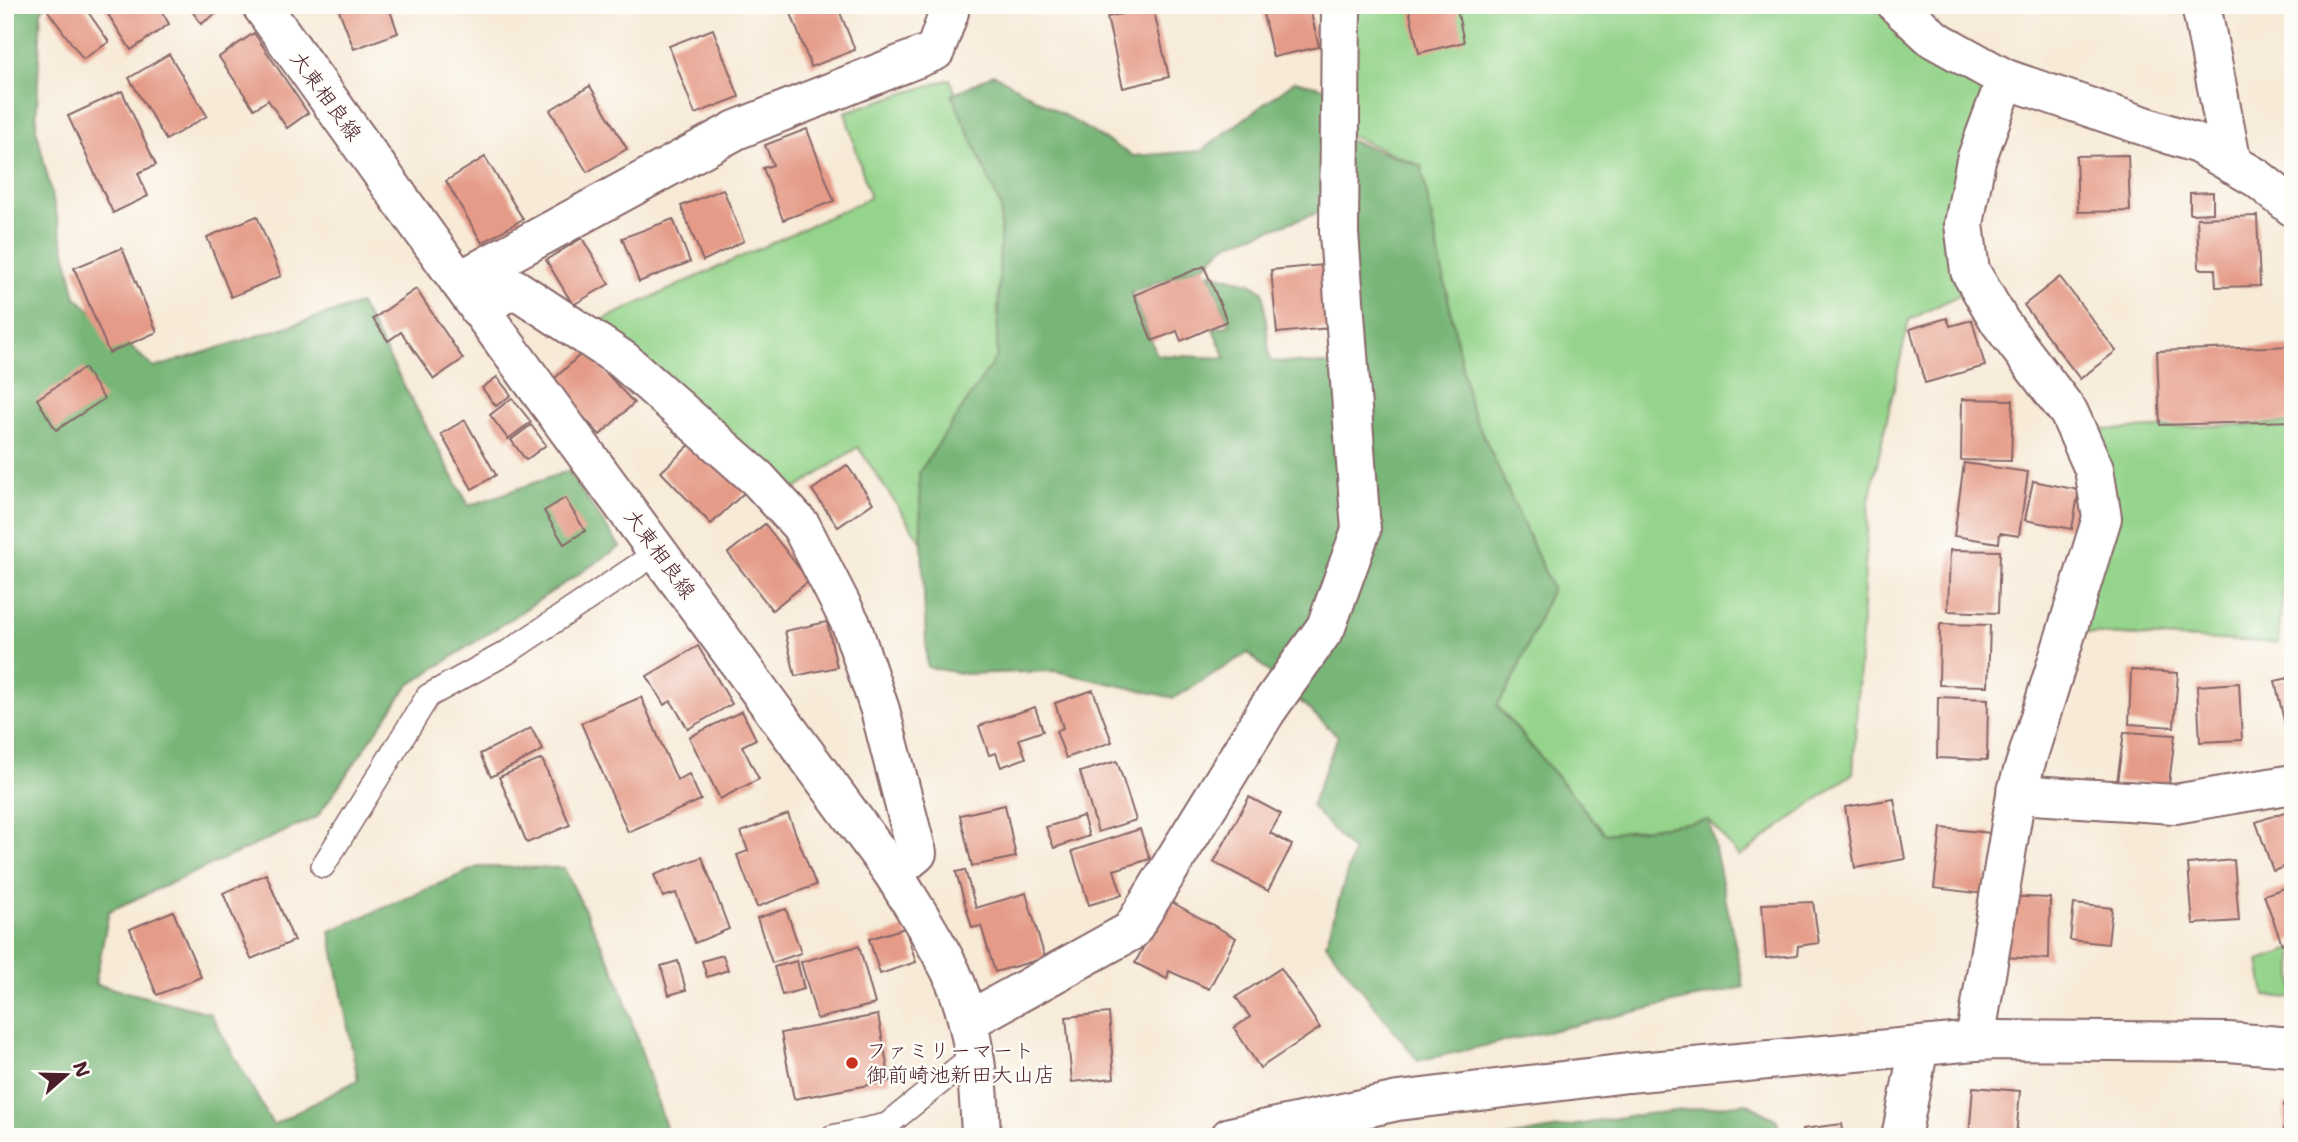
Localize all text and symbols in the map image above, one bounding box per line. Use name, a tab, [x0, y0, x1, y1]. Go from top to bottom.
street label: 大東相良線	[284, 45, 368, 147]
street label: 大東相良線	[618, 503, 702, 605]
place label: ファミリーマート 御前崎池新田大山店	[866, 1037, 1055, 1089]
north arrow	[32, 1040, 102, 1110]
marker: ファミリーマート 御前崎池新田大山店	[844, 1055, 860, 1071]
text: N	[67, 1058, 96, 1081]

